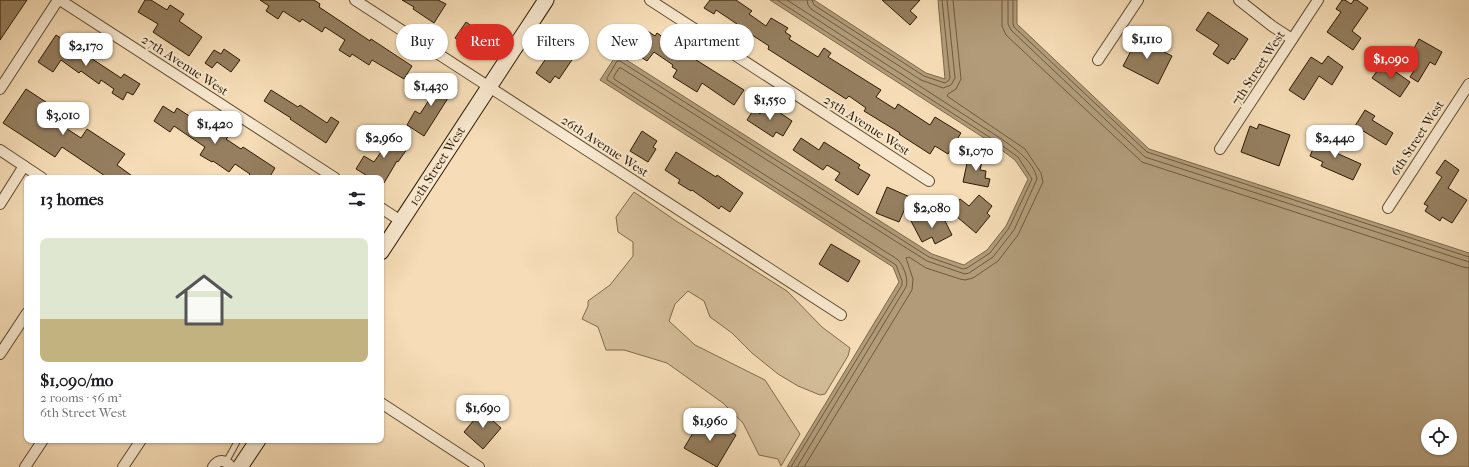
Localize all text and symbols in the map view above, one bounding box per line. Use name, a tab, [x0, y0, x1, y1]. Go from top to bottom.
chip: Buy	[396, 24, 448, 60]
chip: Rent	[456, 24, 514, 60]
chip: Filters	[522, 24, 589, 60]
chip: New	[597, 24, 652, 60]
chip: Apartment	[660, 24, 754, 60]
pin: $1,110	[1114, 26, 1180, 60]
street label: 7th Street West	[1228, 28, 1288, 108]
street label: 27th Avenue West	[139, 31, 231, 99]
text: $1,110	[1132, 31, 1162, 46]
pin: $2,170	[53, 33, 119, 67]
text: $2,170	[69, 38, 103, 53]
pin: $1,090	[1358, 46, 1424, 80]
text: $1,090	[1373, 51, 1409, 66]
pin: $1,430	[398, 73, 464, 107]
text: $1,430	[413, 78, 449, 93]
pin: $1,550	[737, 87, 803, 121]
text: $1,550	[754, 92, 786, 107]
street label: 25th Avenue West	[821, 92, 913, 159]
street label: 6th Street West	[1387, 97, 1447, 178]
pin: $3,010	[30, 102, 96, 136]
text: $3,010	[46, 107, 80, 122]
pin: $1,420	[182, 111, 248, 145]
street label: 26th Avenue West	[559, 112, 652, 180]
text: $1,420	[197, 116, 233, 131]
street label: 10th Street West	[406, 123, 468, 208]
pin: $2,960	[351, 125, 417, 159]
pin: $2,440	[1302, 125, 1368, 159]
text: $2,960	[365, 130, 403, 145]
text: $2,440	[1315, 130, 1355, 145]
pin: $1,070	[943, 138, 1009, 172]
text: $1,070	[958, 143, 994, 158]
icon: filters	[346, 188, 368, 210]
text: 13 homes	[40, 189, 103, 209]
pin: $2,080	[899, 195, 965, 229]
text: $2,080	[913, 200, 951, 215]
icon: home	[168, 264, 240, 336]
text: $1,090/mo	[40, 370, 113, 390]
text: 2 rooms · 56 m²	[40, 390, 122, 405]
pin: $1,690	[450, 395, 516, 429]
text: $1,690	[465, 400, 501, 415]
text: 6th Street West	[40, 405, 127, 420]
pin: $1,960	[677, 408, 743, 442]
text: $1,960	[692, 413, 728, 428]
map controls	[1421, 419, 1457, 455]
button: locate	[1421, 419, 1457, 455]

